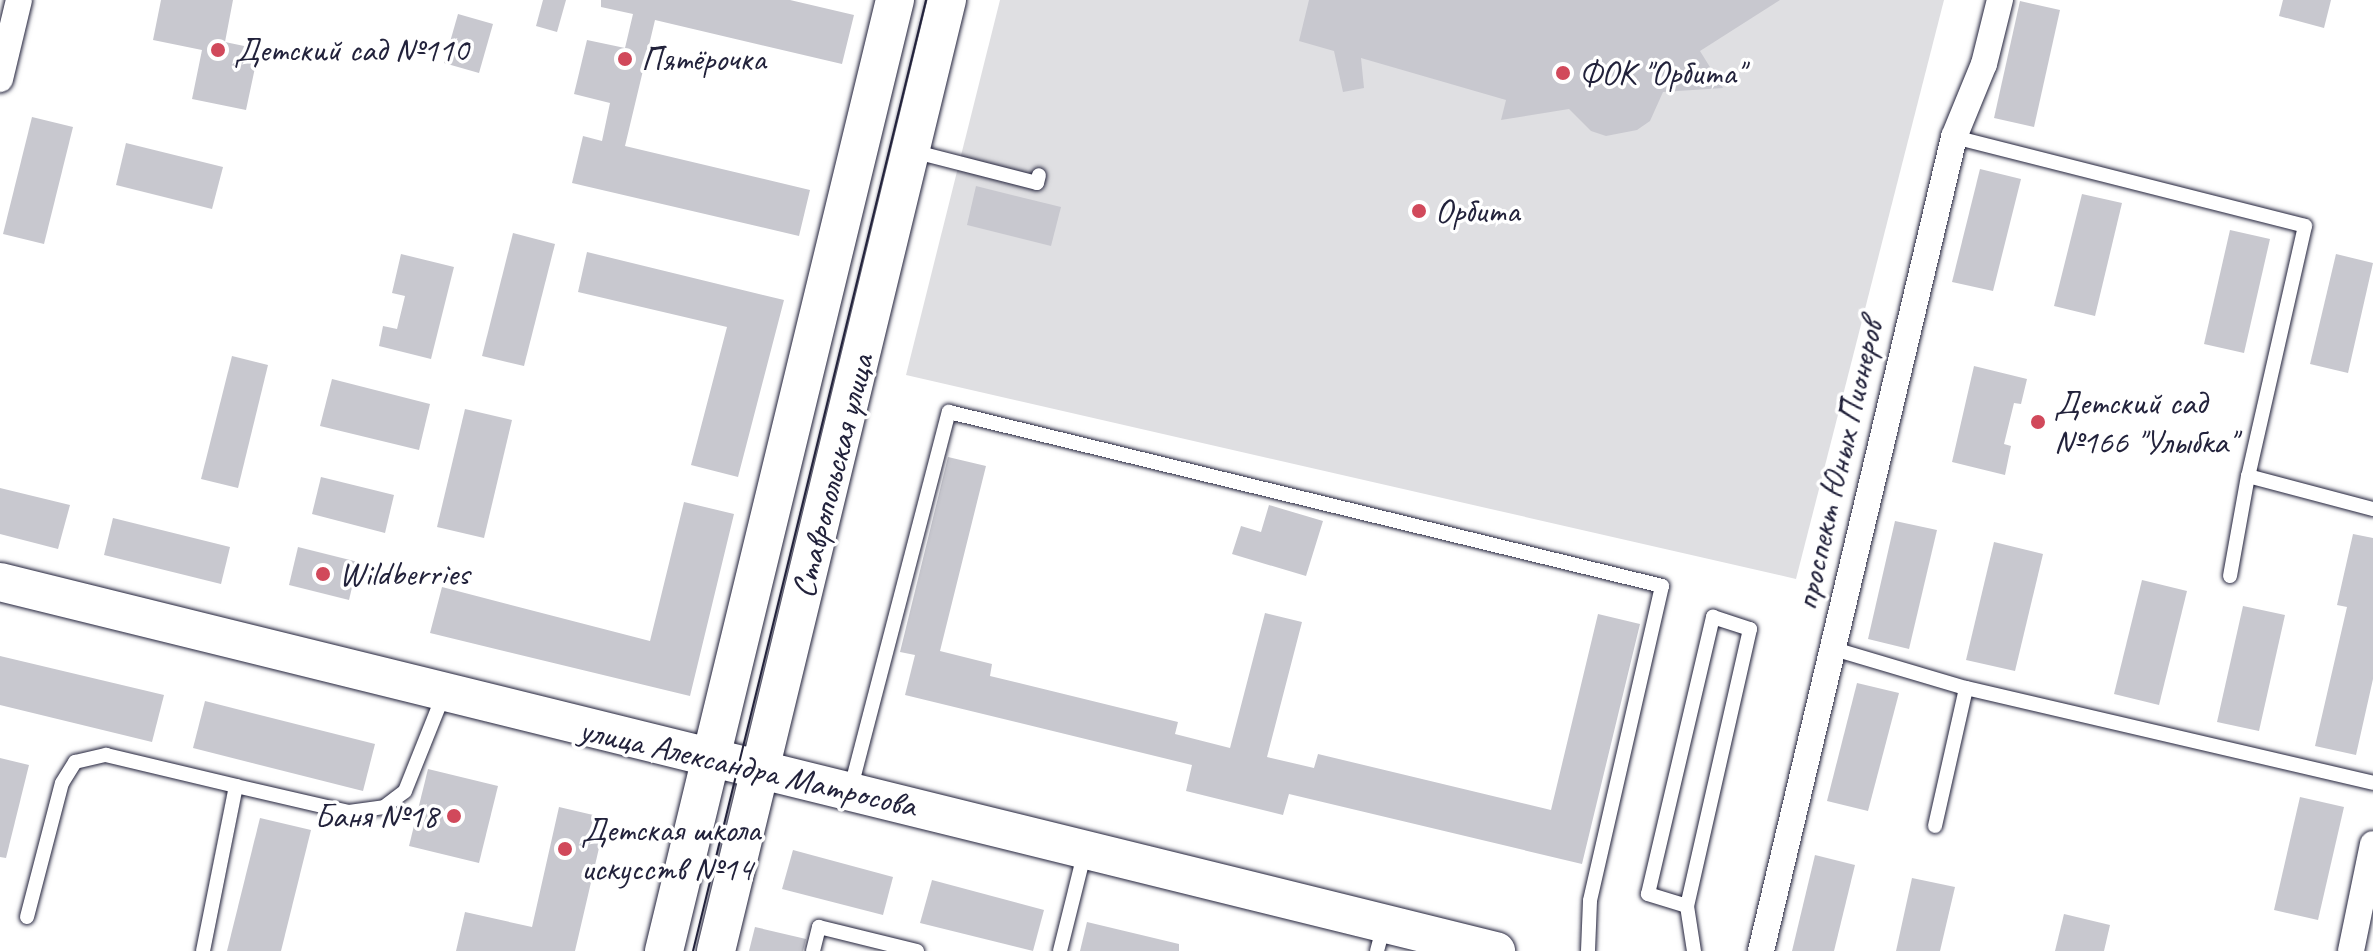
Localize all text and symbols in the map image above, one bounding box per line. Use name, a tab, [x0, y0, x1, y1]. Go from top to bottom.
place label: Детский сад №110	[234, 30, 469, 70]
place label: Пятёрочка	[641, 39, 766, 79]
marker: Детский сад №110	[209, 41, 227, 59]
marker: Пятёрочка	[616, 50, 634, 68]
place label: ФОК "Орбита"	[1579, 53, 1744, 93]
marker: ФОК "Орбита"	[1554, 64, 1572, 82]
place label: Орбита	[1435, 191, 1519, 231]
marker: Орбита	[1410, 202, 1428, 220]
street label: проспект Юных Пионеров	[1785, 316, 1891, 614]
street label: Ставропольская улица	[782, 349, 882, 603]
place label: Детский сад №166 "Улыбка"	[2054, 382, 2236, 462]
marker: Детский сад №166 "Улыбка"	[2029, 413, 2047, 431]
place label: Wildberries	[339, 554, 469, 594]
marker: Wildberries	[314, 565, 332, 583]
street label: улица Александра Матросова	[576, 708, 920, 826]
place label: Баня №18	[314, 796, 438, 836]
marker: Баня №18	[445, 807, 463, 825]
place label: Детская школа искусств №14	[581, 809, 760, 888]
marker: Детская школа искусств №14	[556, 840, 574, 858]

